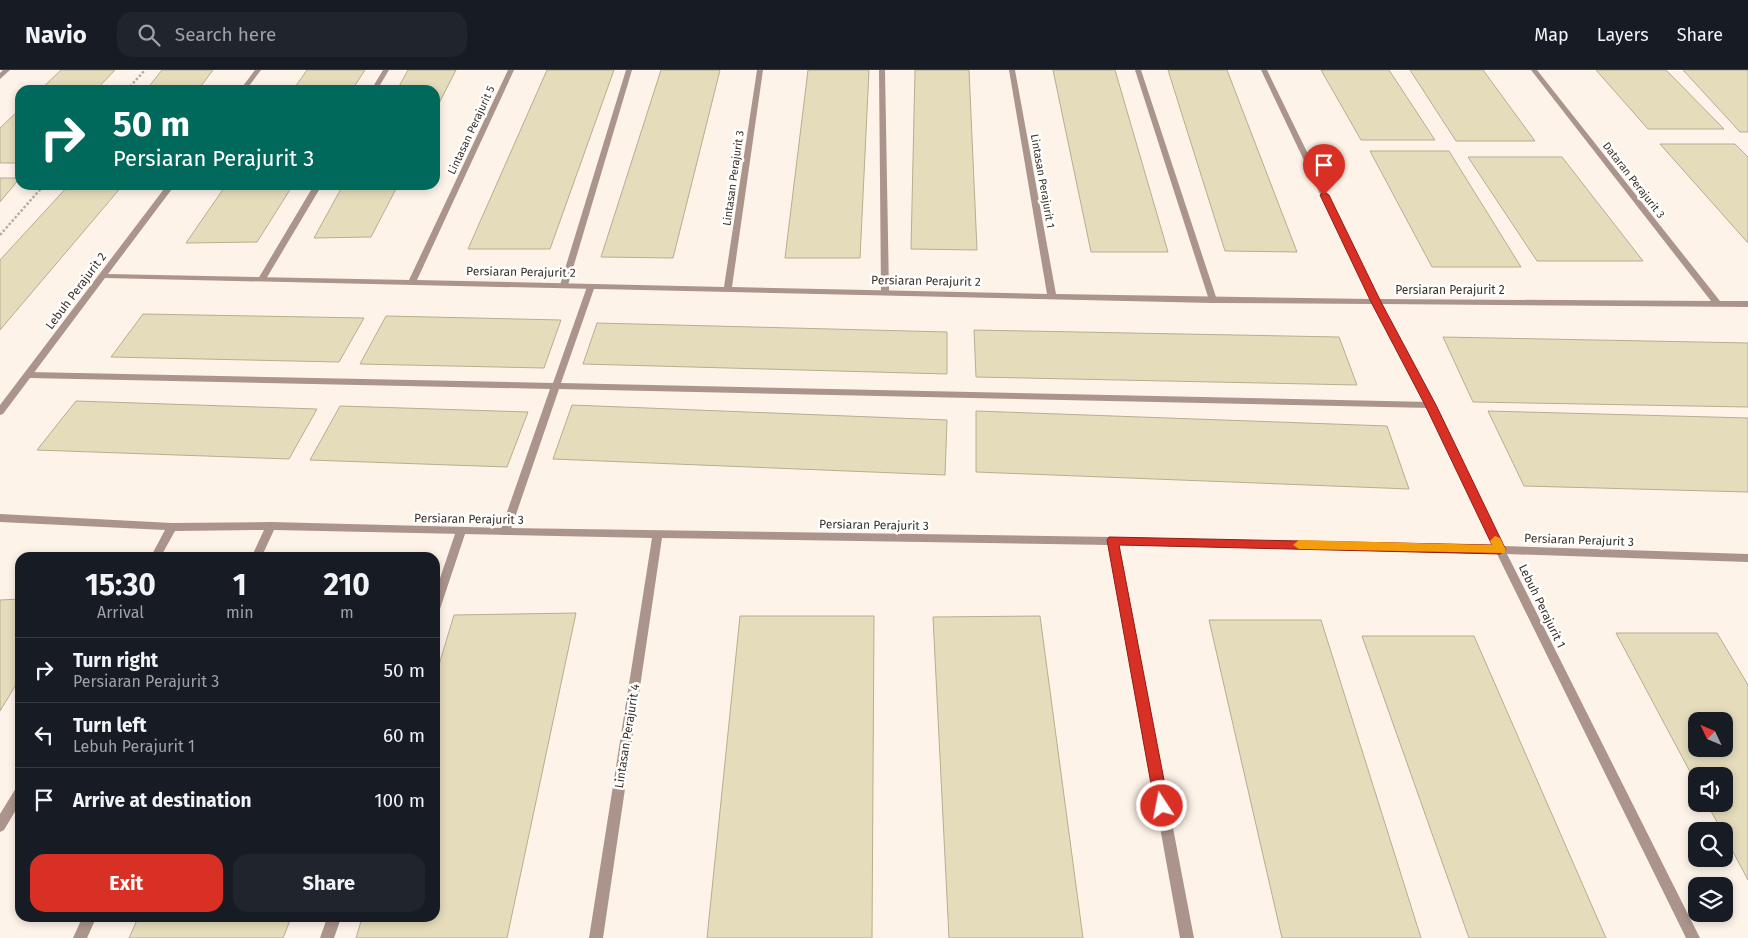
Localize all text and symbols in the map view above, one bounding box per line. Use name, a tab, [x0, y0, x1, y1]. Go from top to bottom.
search box	[117, 12, 467, 57]
text: Navio	[25, 21, 87, 49]
icon: search	[135, 21, 163, 49]
text: Search here	[175, 23, 276, 46]
text: Map	[1534, 24, 1569, 46]
text: Layers	[1597, 24, 1649, 46]
text: Share	[1677, 24, 1723, 46]
street label: Lintasan Perajurit 5	[445, 83, 498, 177]
text: 50 m	[113, 103, 190, 145]
icon: right	[30, 105, 95, 170]
street label: Lintasan Perajurit 3	[720, 130, 747, 227]
street label: Lintasan Perajurit 1	[1028, 133, 1057, 229]
street label: Dataran Perajurit 3	[1600, 140, 1667, 221]
pin	[1303, 144, 1345, 195]
text: Persiaran Perajurit 3	[113, 145, 314, 172]
icon: arrive	[1310, 151, 1338, 179]
street label: Lebuh Perajurit 2	[43, 250, 109, 332]
street label: Persiaran Perajurit 2	[466, 264, 576, 280]
street label: Persiaran Perajurit 2	[871, 273, 981, 289]
street label: Persiaran Perajurit 2	[1395, 283, 1505, 297]
street label: Persiaran Perajurit 3	[414, 511, 524, 527]
street label: Persiaran Perajurit 3	[819, 517, 929, 533]
street label: Persiaran Perajurit 3	[1524, 531, 1634, 549]
street label: Lebuh Perajurit 1	[1516, 562, 1568, 650]
text: 15:30	[85, 567, 156, 603]
text: 1	[233, 567, 247, 603]
text: 210	[324, 567, 370, 603]
text: Arrival	[97, 603, 144, 622]
text: min	[226, 603, 254, 622]
text: m	[340, 603, 354, 622]
text: Turn right	[73, 649, 158, 672]
icon: right	[30, 656, 58, 684]
text: 50 m	[384, 659, 425, 682]
text: Persiaran Perajurit 3	[73, 672, 219, 691]
street label: Lintasan Perajurit 4	[612, 682, 642, 789]
north arrow	[1688, 712, 1732, 758]
map controls	[1688, 712, 1733, 922]
text: Turn left	[73, 714, 147, 737]
icon: left	[30, 721, 58, 749]
text: 60 m	[383, 724, 425, 747]
text: Lebuh Perajurit 1	[73, 737, 195, 756]
button: sound	[1688, 767, 1733, 812]
position arrow	[1135, 779, 1187, 831]
icon: arrive	[30, 786, 58, 814]
text: Arrive at destination	[73, 789, 252, 812]
text: 100 m	[374, 789, 425, 812]
button: search	[1688, 822, 1733, 867]
button: Exit	[30, 854, 223, 912]
button: Share	[233, 854, 425, 912]
button: layers	[1688, 877, 1733, 922]

